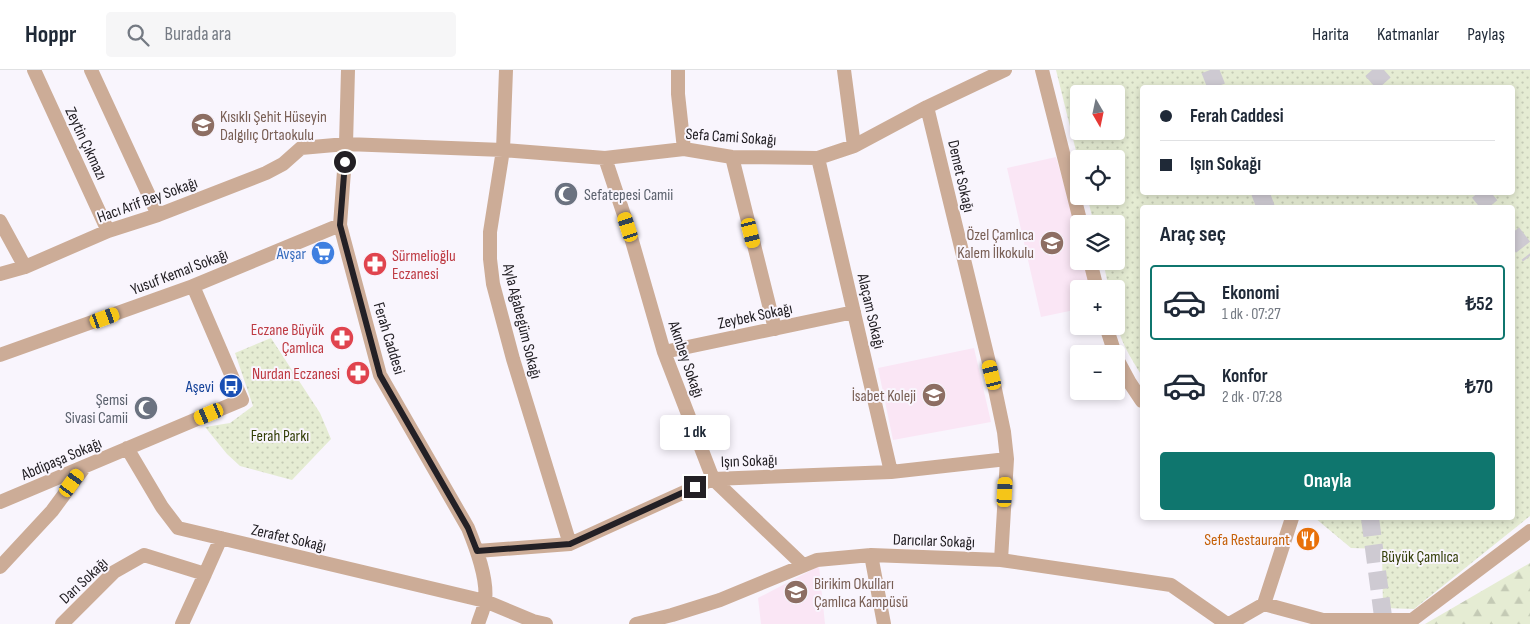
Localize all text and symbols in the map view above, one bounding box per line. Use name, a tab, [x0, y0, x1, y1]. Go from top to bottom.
search box	[106, 12, 456, 57]
text: Hoppr	[25, 20, 76, 49]
icon: search	[124, 21, 152, 49]
text: Burada ara	[164, 23, 231, 46]
text: Harita	[1312, 24, 1349, 45]
text: Katmanlar	[1377, 24, 1439, 45]
text: Paylaş	[1467, 24, 1505, 45]
north arrow	[1070, 85, 1125, 140]
map controls	[1070, 85, 1125, 400]
street label: Zeytin Çıkmazı	[61, 104, 111, 183]
text: Ferah Caddesi	[1190, 105, 1284, 128]
place label: Kısıklı Şehit Hüseyin Dalgılıç Ortaokulu	[220, 108, 327, 145]
school or university icon: Kısıklı Şehit Hüseyin Dalgılıç Ortaokulu	[190, 112, 216, 138]
street label: Sefa Cami Sokağı	[685, 125, 777, 150]
street label: Demet Sokağı	[943, 138, 978, 214]
button: locate	[1070, 150, 1125, 205]
route start	[334, 151, 356, 173]
text: Işın Sokağı	[1190, 153, 1261, 176]
street label: Hacı Arif Bey Sokağı	[95, 173, 200, 227]
mosque icon: Sefatepesi Camii	[553, 181, 579, 207]
place label: Sefatepesi Camii	[584, 186, 673, 205]
car	[616, 210, 639, 244]
button: layers	[1070, 215, 1125, 270]
car	[740, 217, 761, 249]
text: Araç seç	[1160, 221, 1226, 248]
place label: Özel Çamlıca Kalem İlkokulu	[957, 226, 1034, 263]
school or university icon: Özel Çamlıca Kalem İlkokulu	[1039, 230, 1065, 256]
supermarket icon: Avşar	[310, 240, 336, 266]
street label: Yusuf Kemal Sokağı	[128, 245, 231, 300]
place label: Avşar	[276, 245, 306, 264]
place label: Sürmelioğlu Eczanesi	[392, 247, 456, 284]
pharmacy icon: Sürmelioğlu Eczanesi	[362, 251, 388, 277]
street label: Ayla Ağabegüm Sokağı	[498, 261, 545, 381]
street label: Alaçam Sokağı	[852, 271, 888, 351]
button: +	[1070, 280, 1125, 335]
icon: car	[1162, 280, 1207, 325]
text: Ekonomi	[1222, 282, 1279, 305]
text: ₺52	[1465, 293, 1493, 316]
street label: Zeybek Sokağı	[716, 299, 794, 334]
street label: Ferah Caddesi	[369, 300, 409, 377]
text: 1 dk · 07:27	[1222, 305, 1281, 324]
car	[88, 306, 121, 330]
street label: Akınbey Sokağı	[663, 318, 708, 400]
place label: Eczane Büyük Çamlıca	[251, 321, 324, 358]
pharmacy icon: Eczane Büyük Çamlıca	[329, 325, 355, 351]
button: −	[1070, 345, 1125, 400]
car	[981, 359, 1002, 391]
pharmacy icon: Nurdan Eczanesi	[345, 360, 371, 386]
icon: car	[1162, 363, 1207, 408]
place label: Nurdan Eczanesi	[252, 365, 340, 384]
text: Konfor	[1222, 365, 1268, 388]
bus stop icon: Aşevi	[218, 373, 244, 399]
text: ₺70	[1465, 376, 1493, 399]
place label: Aşevi	[185, 378, 214, 397]
school or university icon: İsabet Koleji	[921, 382, 947, 408]
place label: İsabet Koleji	[852, 387, 916, 406]
text: 2 dk · 07:28	[1222, 388, 1282, 407]
place label: Şemsi Sivasi Camii	[65, 391, 128, 428]
mosque icon: Şemsi Sivasi Camii	[133, 395, 159, 421]
car	[192, 401, 225, 427]
callout: 1 dk	[660, 414, 730, 450]
text: 1 dk	[684, 423, 706, 442]
park label: Ferah Parkı	[251, 427, 309, 446]
street label: Abdipaşa Sokağı	[18, 434, 105, 485]
street label: Işın Sokağı	[721, 451, 778, 472]
button: Onayla	[1160, 452, 1495, 510]
car	[57, 466, 86, 500]
route end	[684, 476, 706, 498]
car	[996, 477, 1013, 507]
street label: Zerafet Sokağı	[249, 521, 328, 556]
restaurant icon: Sefa Restaurant	[1295, 526, 1321, 552]
street label: Darıcılar Sokağı	[893, 531, 975, 552]
place label: Sefa Restaurant	[1204, 531, 1290, 550]
park label: Büyük Çamlıca	[1381, 548, 1459, 567]
street label: Darı Sokağı	[56, 554, 112, 608]
place label: Birikim Okulları Çamlıca Kampüsü	[814, 575, 908, 612]
school or university icon: Birikim Okulları Çamlıca Kampüsü	[783, 579, 809, 605]

